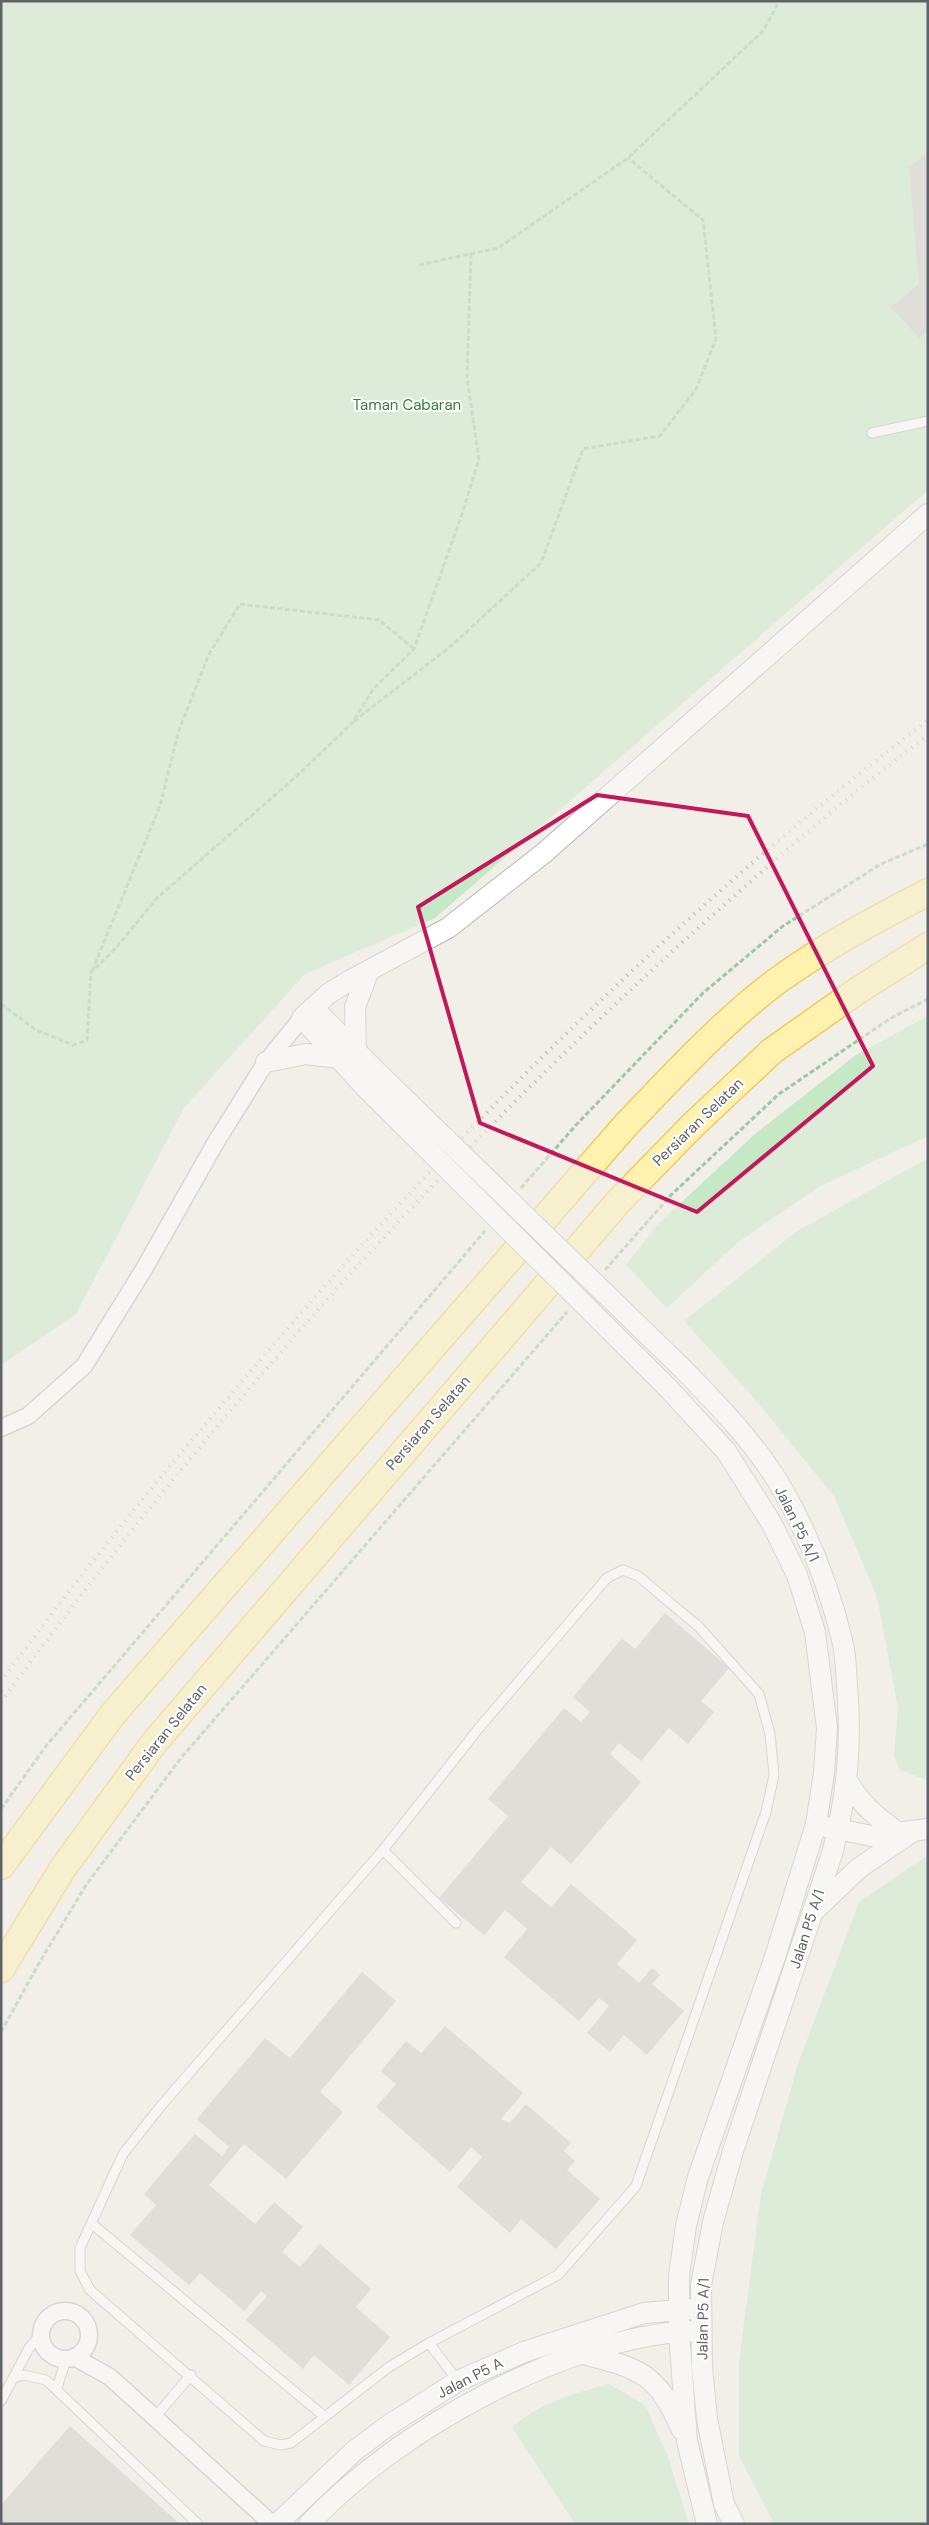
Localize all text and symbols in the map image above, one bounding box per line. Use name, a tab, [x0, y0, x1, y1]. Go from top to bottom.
park label: Taman Cabaran	[353, 395, 461, 415]
street label: Persiaran Selatan	[648, 1073, 748, 1171]
street label: Persiaran Selatan	[381, 1371, 475, 1475]
street label: Jalan P5 A/1	[770, 1483, 824, 1565]
street label: Persiaran Selatan	[121, 1679, 211, 1785]
street label: Jalan P5 A/1	[785, 1887, 829, 1971]
street label: Jalan P5 A/1	[692, 2278, 714, 2360]
street label: Jalan P5 A	[434, 2353, 506, 2403]

